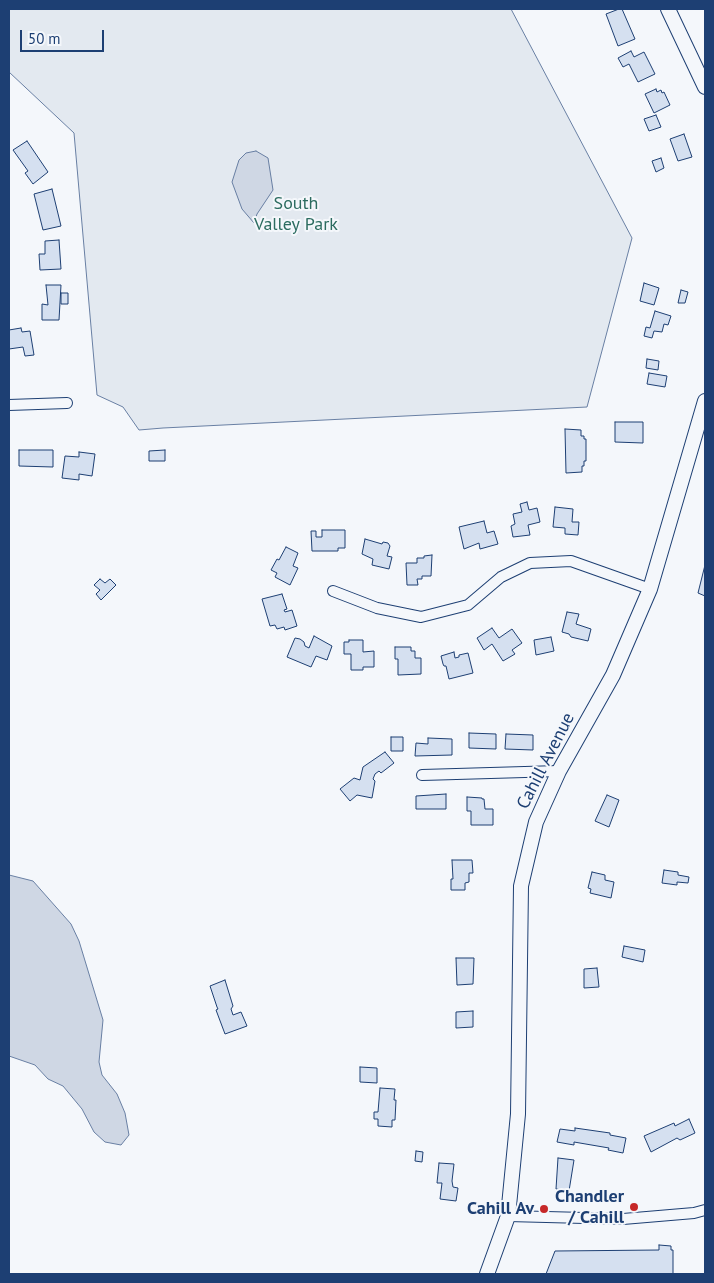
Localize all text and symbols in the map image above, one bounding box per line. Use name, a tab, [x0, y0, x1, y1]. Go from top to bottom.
scale bar	[22, 20, 106, 52]
text: 50 m	[28, 29, 61, 48]
park label: South Valley Park	[254, 193, 338, 235]
street label: Cahill Avenue	[513, 709, 579, 813]
place label: Chandler / Cahill	[555, 1186, 624, 1228]
place label: Cahill Av	[467, 1198, 534, 1220]
marker: Chandler / Cahill	[628, 1201, 640, 1213]
marker: Cahill Av	[538, 1203, 550, 1215]

